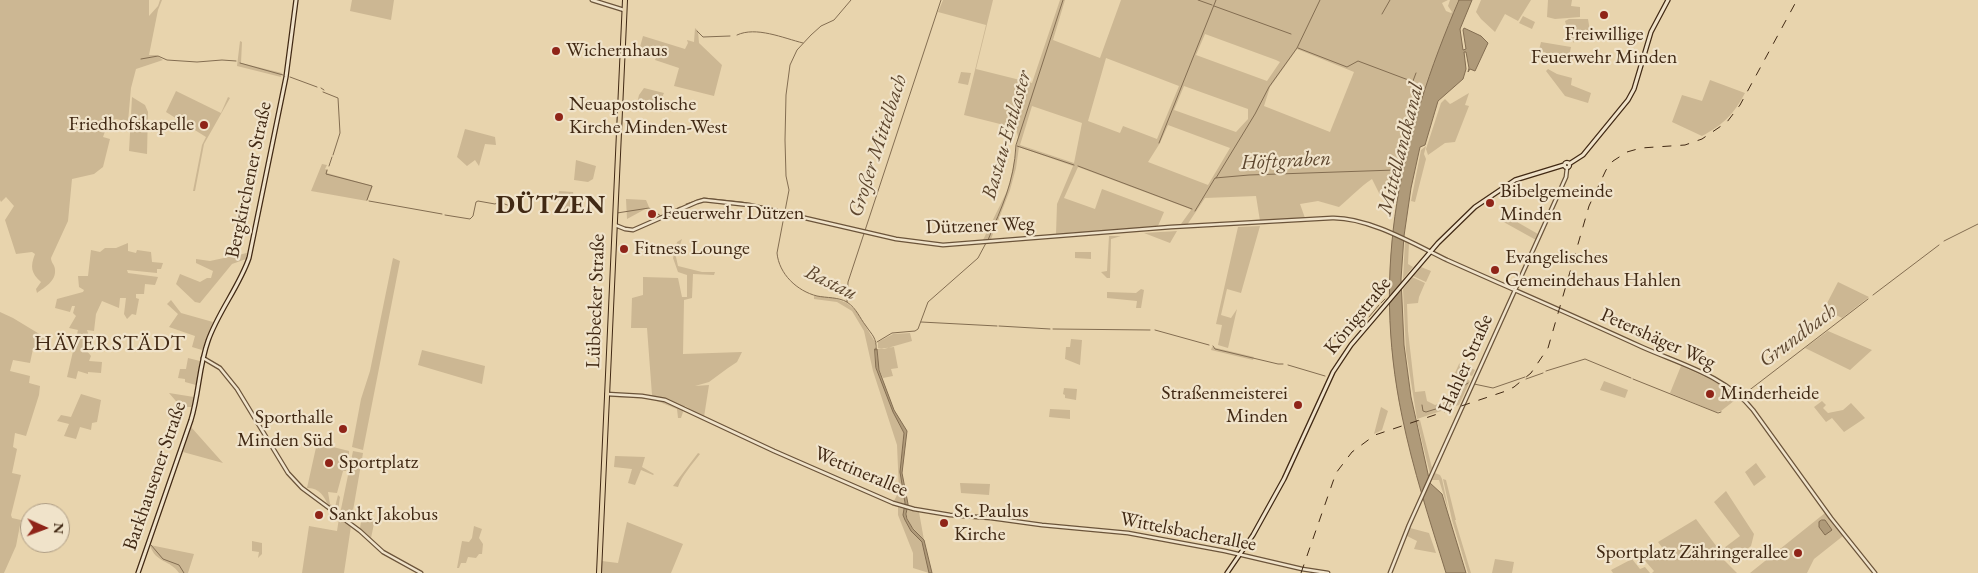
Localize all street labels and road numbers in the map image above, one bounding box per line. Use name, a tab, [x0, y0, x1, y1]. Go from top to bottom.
street label: Bergkirchener Straße	[221, 100, 277, 260]
street label: Dützener Weg	[925, 212, 1035, 240]
street label: Lübbecker Straße	[582, 233, 610, 369]
street label: Königstraße	[1319, 272, 1397, 360]
street label: Petershäger Weg	[1597, 303, 1719, 375]
street label: Hahler Straße	[1434, 311, 1498, 417]
street label: Barkhausener Straße	[118, 398, 192, 554]
street label: Wettinerallee	[810, 441, 912, 503]
street label: Wittelsbacherallee	[1118, 507, 1258, 557]

